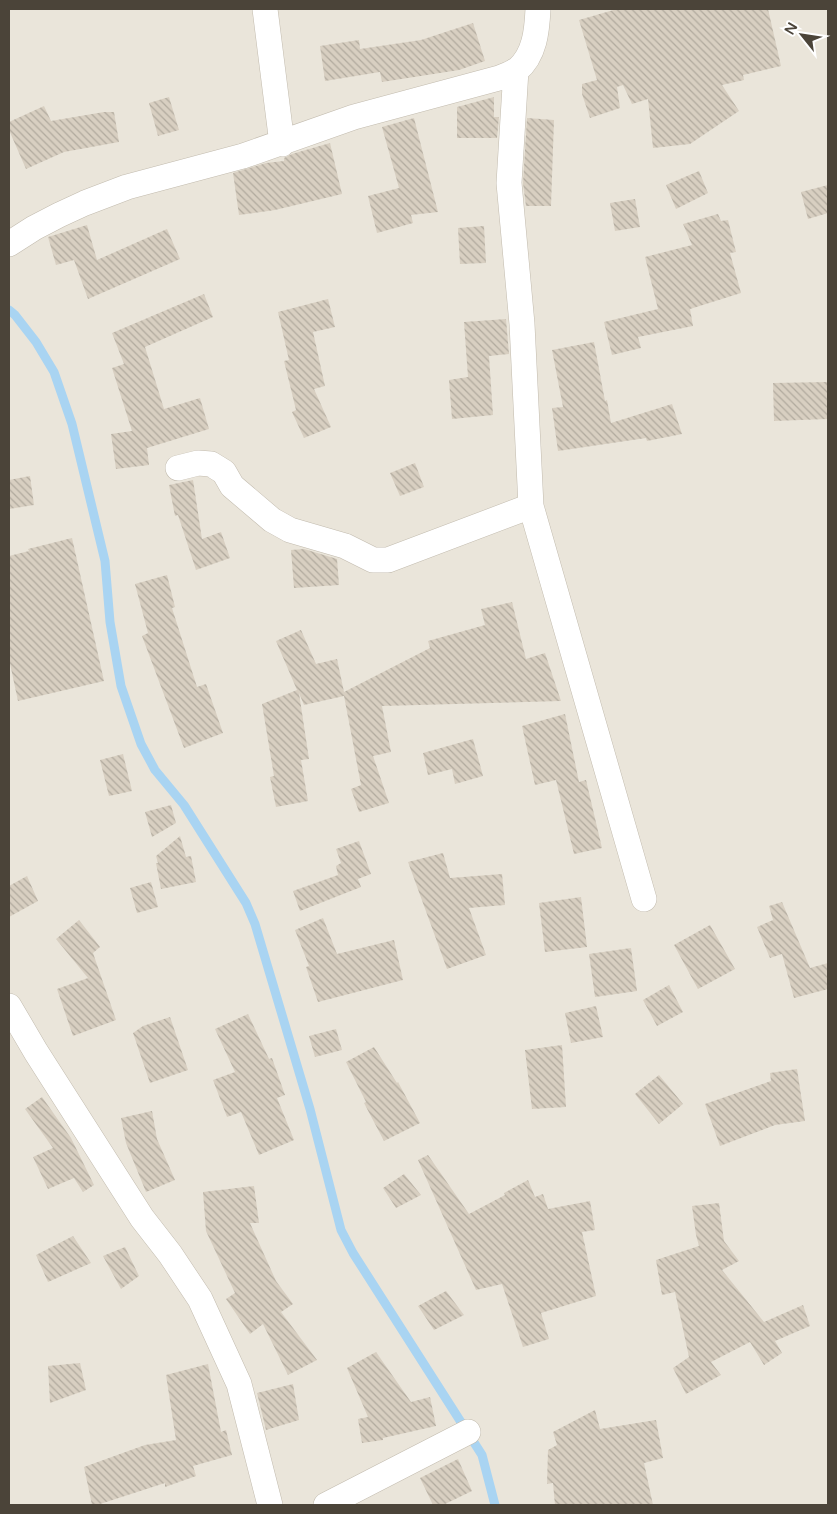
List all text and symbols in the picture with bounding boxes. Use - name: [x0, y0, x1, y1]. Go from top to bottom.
- north arrow: [777, 10, 827, 60]
- text: N: [781, 20, 801, 38]

